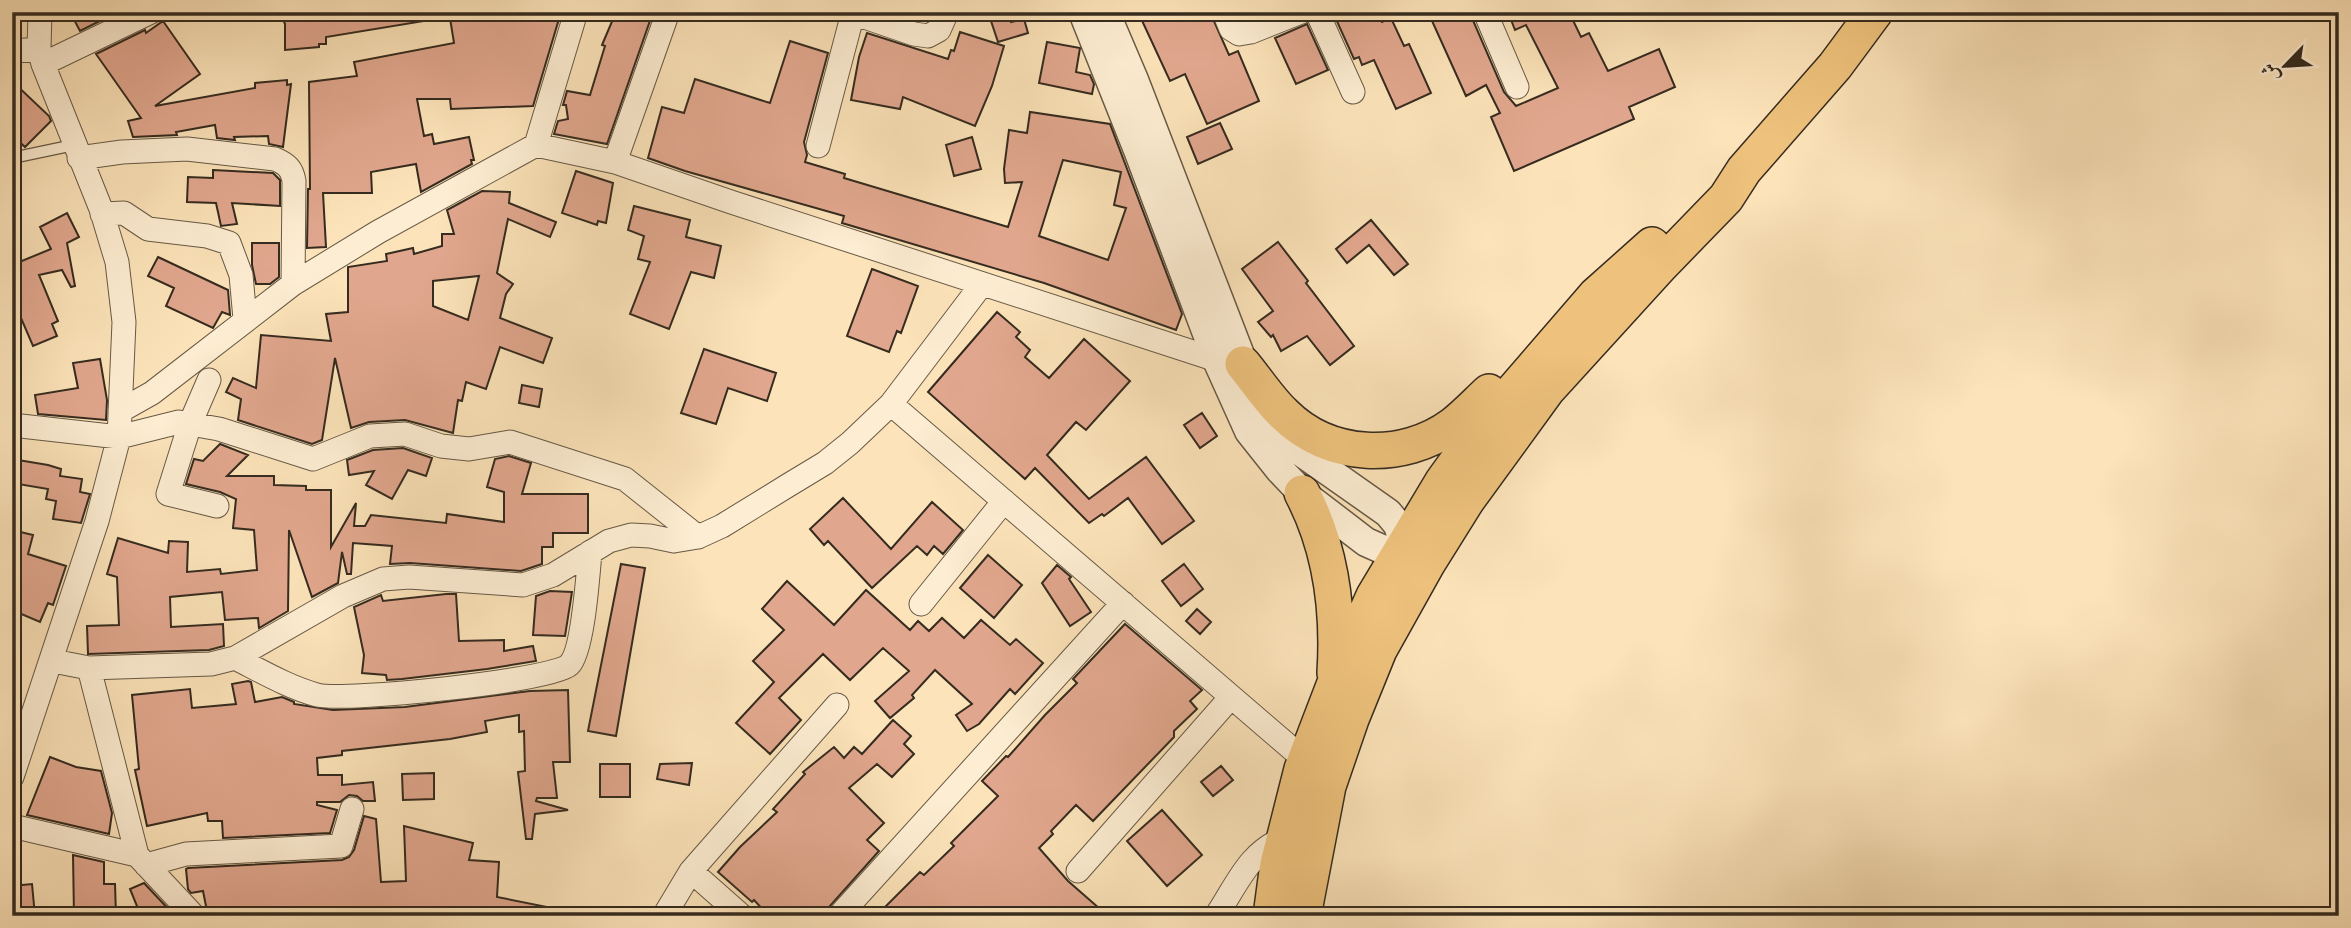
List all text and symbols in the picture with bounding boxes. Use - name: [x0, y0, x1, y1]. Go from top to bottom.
- north arrow: [2250, 32, 2320, 102]
- text: ش: [2256, 60, 2284, 86]

